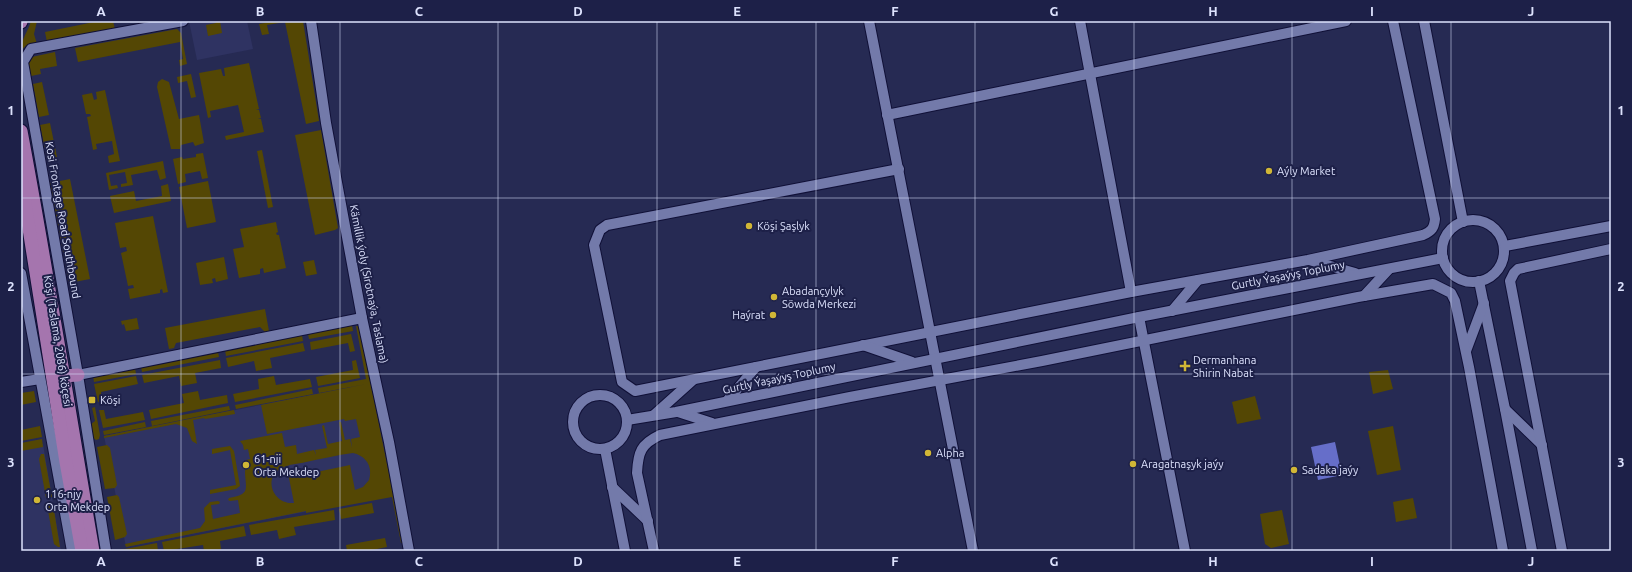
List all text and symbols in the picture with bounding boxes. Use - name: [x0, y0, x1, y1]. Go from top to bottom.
- text: A: [96, 4, 106, 18]
- text: B: [256, 4, 265, 18]
- text: C: [415, 4, 424, 18]
- text: D: [573, 4, 583, 18]
- text: E: [733, 4, 741, 18]
- text: F: [891, 4, 899, 18]
- text: G: [1050, 4, 1059, 18]
- text: H: [1208, 4, 1218, 18]
- text: I: [1370, 4, 1374, 18]
- text: J: [1528, 4, 1534, 18]
- text: 1: [7, 103, 15, 117]
- text: 1: [1617, 103, 1625, 117]
- street label: Kosi Frontage Road Southbound: [43, 141, 83, 299]
- place label: Aýly Market: [1277, 165, 1336, 177]
- marker: Aýly Market: [1264, 166, 1274, 176]
- street label: Kämillik ýoly (Sirotnaýa, Taslama): [347, 204, 390, 365]
- place label: Köşi Şaşlyk: [757, 220, 810, 232]
- marker: Köşi Şaşlyk: [744, 221, 754, 231]
- street label: Gurtly Ýaşaýyş Toplumy: [1230, 257, 1346, 292]
- street label: Köşi (Taslama, 2086) köçesi: [41, 274, 74, 408]
- text: 2: [7, 279, 15, 293]
- text: 2: [1617, 279, 1625, 293]
- place label: Abadançylyk Söwda Merkezi: [782, 285, 856, 310]
- marker: Abadançylyk Söwda Merkezi: [769, 292, 779, 302]
- place label: Haýrat: [732, 309, 766, 321]
- marker: Haýrat: [768, 310, 778, 320]
- place label: Dermanhana Shirin Nabat: [1193, 354, 1256, 379]
- street label: Gurtly Ýaşaýyş Toplumy: [721, 359, 837, 396]
- marker: Dermanhana Shirin Nabat: [1180, 361, 1190, 371]
- place label: Köşi: [100, 394, 120, 406]
- marker: Köşi: [87, 395, 97, 405]
- place label: Alpha: [936, 447, 964, 459]
- marker: Alpha: [923, 448, 933, 458]
- place label: 61-nji Orta Mekdep: [254, 453, 319, 478]
- text: 3: [7, 455, 15, 469]
- text: 3: [1617, 455, 1625, 469]
- place label: Aragatnaşyk jaýy: [1141, 458, 1224, 470]
- marker: Aragatnaşyk jaýy: [1128, 459, 1138, 469]
- marker: 61-nji Orta Mekdep: [241, 460, 251, 470]
- place label: Sadaka jaýy: [1302, 464, 1359, 476]
- marker: Sadaka jaýy: [1289, 465, 1299, 475]
- place label: 116-njy Orta Mekdep: [45, 488, 110, 513]
- marker: 116-njy Orta Mekdep: [32, 495, 42, 505]
- text: A: [96, 554, 106, 568]
- text: B: [256, 554, 265, 568]
- text: C: [415, 554, 424, 568]
- text: D: [573, 554, 583, 568]
- text: E: [733, 554, 741, 568]
- text: F: [891, 554, 899, 568]
- text: G: [1050, 554, 1059, 568]
- text: H: [1208, 554, 1218, 568]
- text: I: [1370, 554, 1374, 568]
- text: J: [1528, 554, 1534, 568]

